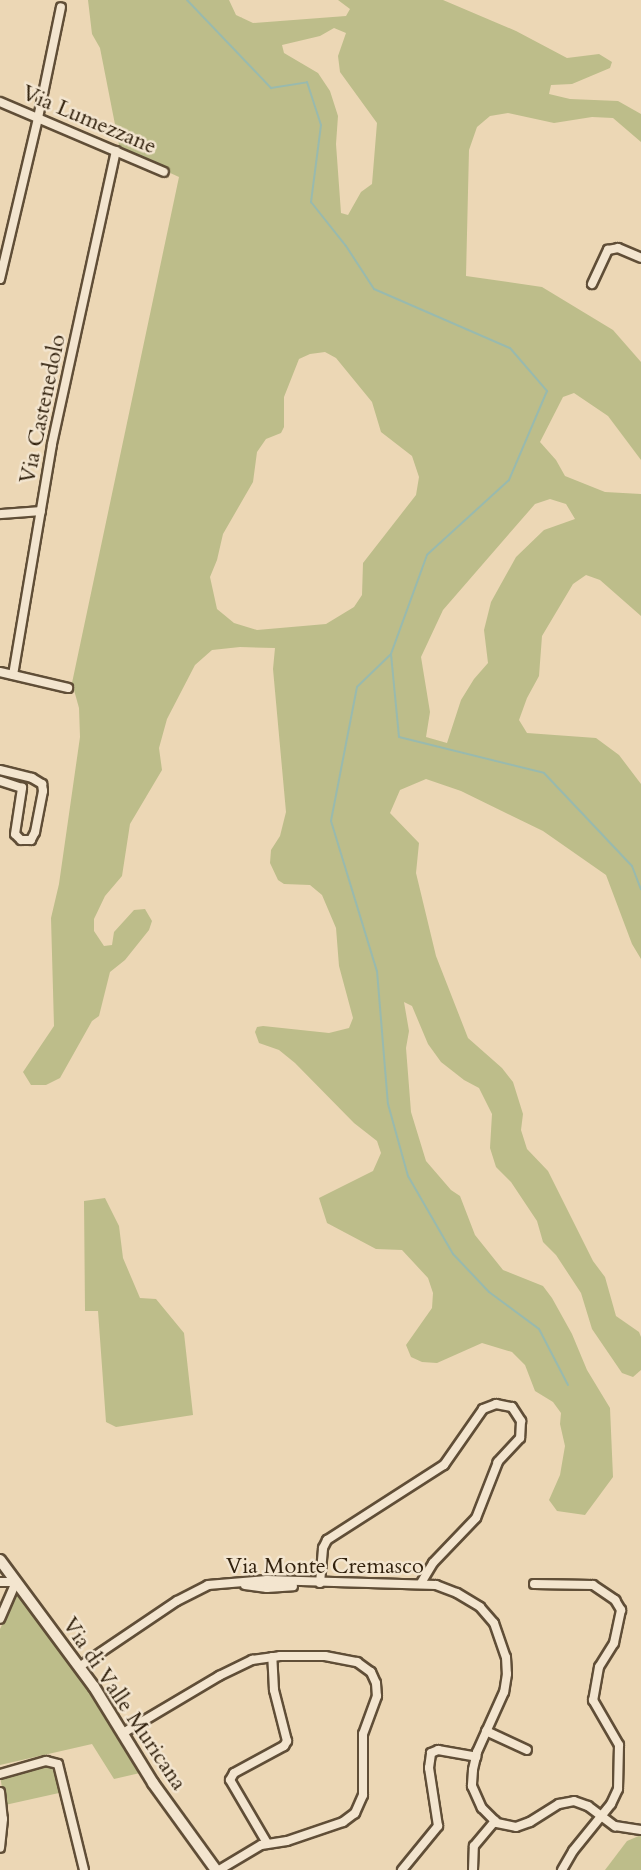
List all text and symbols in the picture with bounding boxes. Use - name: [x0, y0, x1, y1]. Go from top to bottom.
- street label: Via Lumezzane: [18, 80, 160, 160]
- street label: Via Castenedolo: [14, 332, 72, 486]
- street label: Via Monte Cremasco: [226, 1554, 424, 1580]
- street label: Via di Valle Muricana: [56, 1613, 192, 1795]

